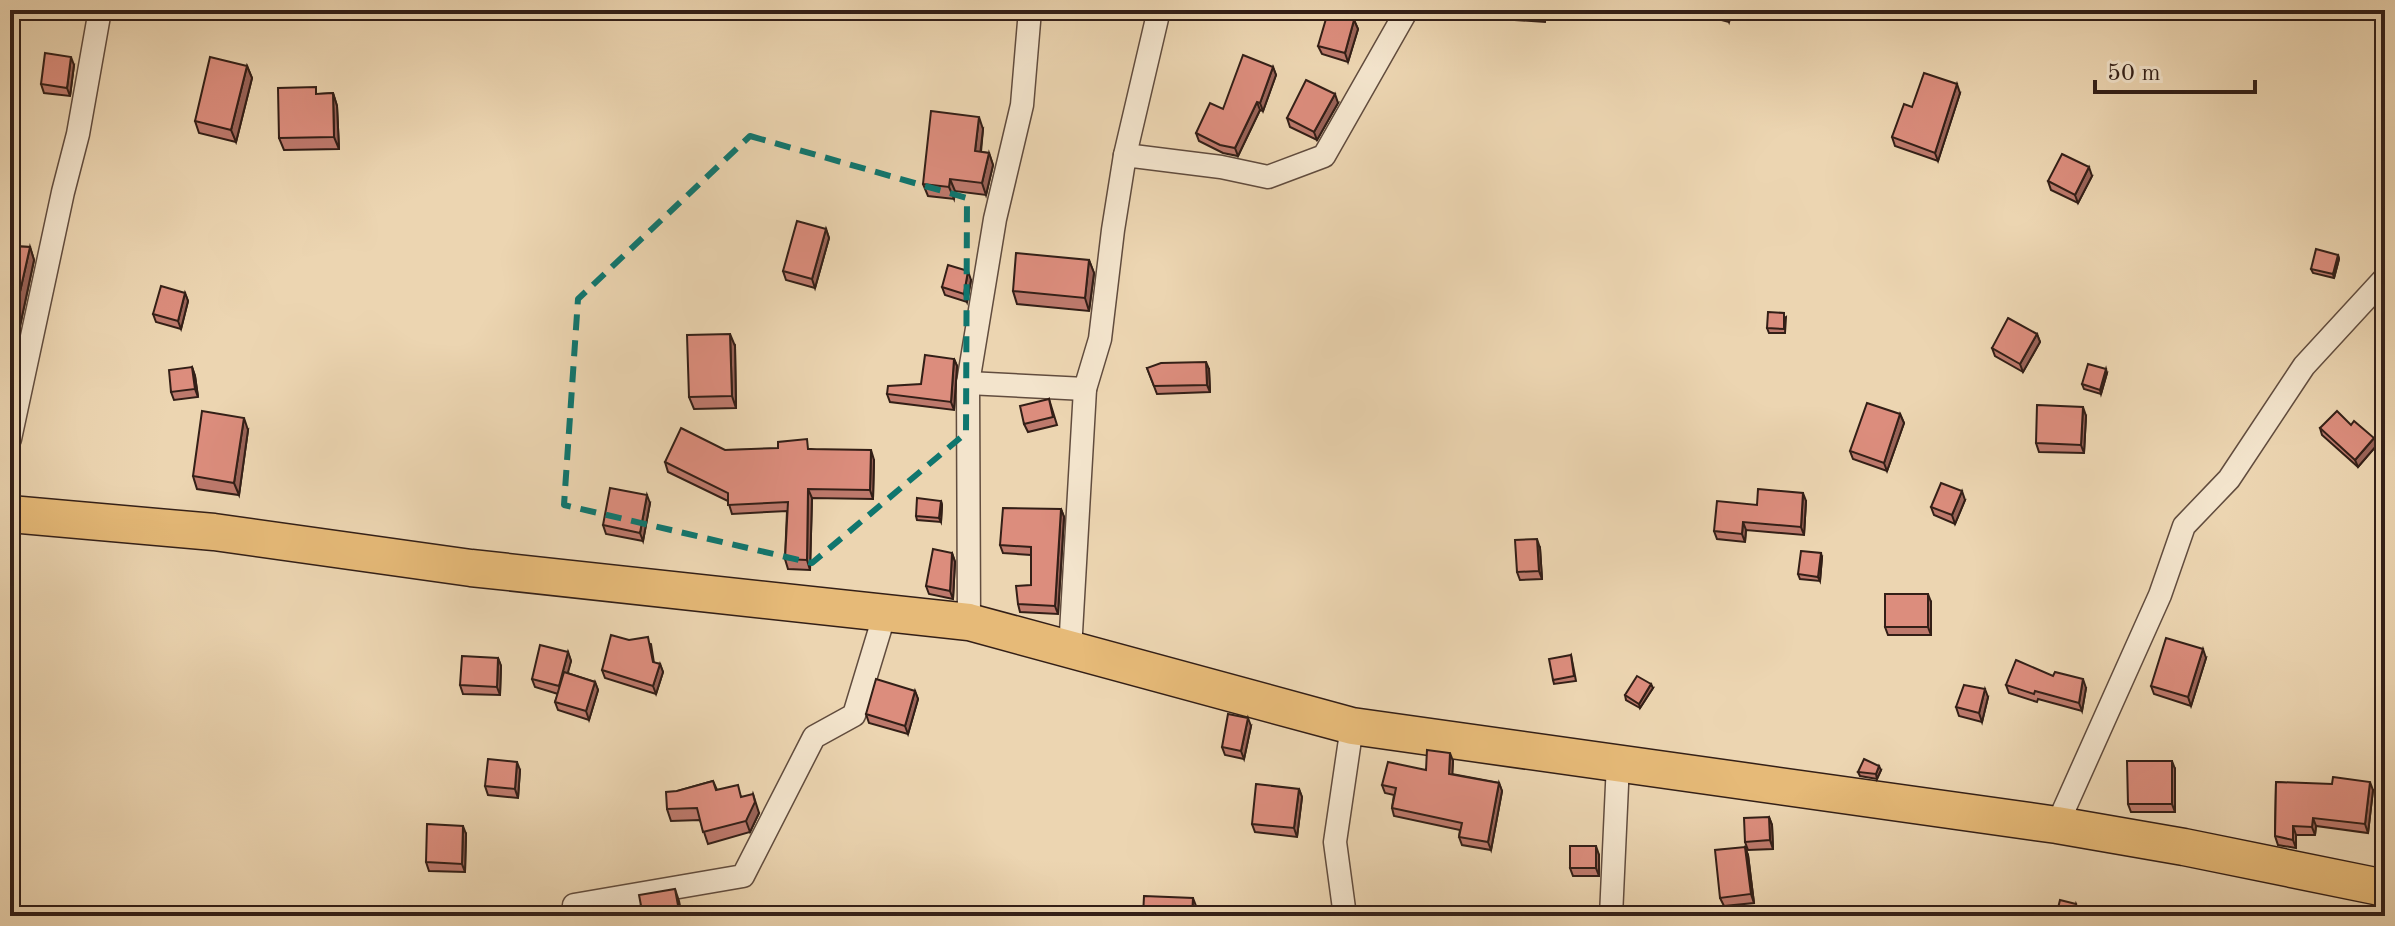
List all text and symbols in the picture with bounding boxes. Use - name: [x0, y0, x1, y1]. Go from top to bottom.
- scale bar: [2095, 44, 2255, 94]
- text: 50 m: [2107, 62, 2161, 86]

